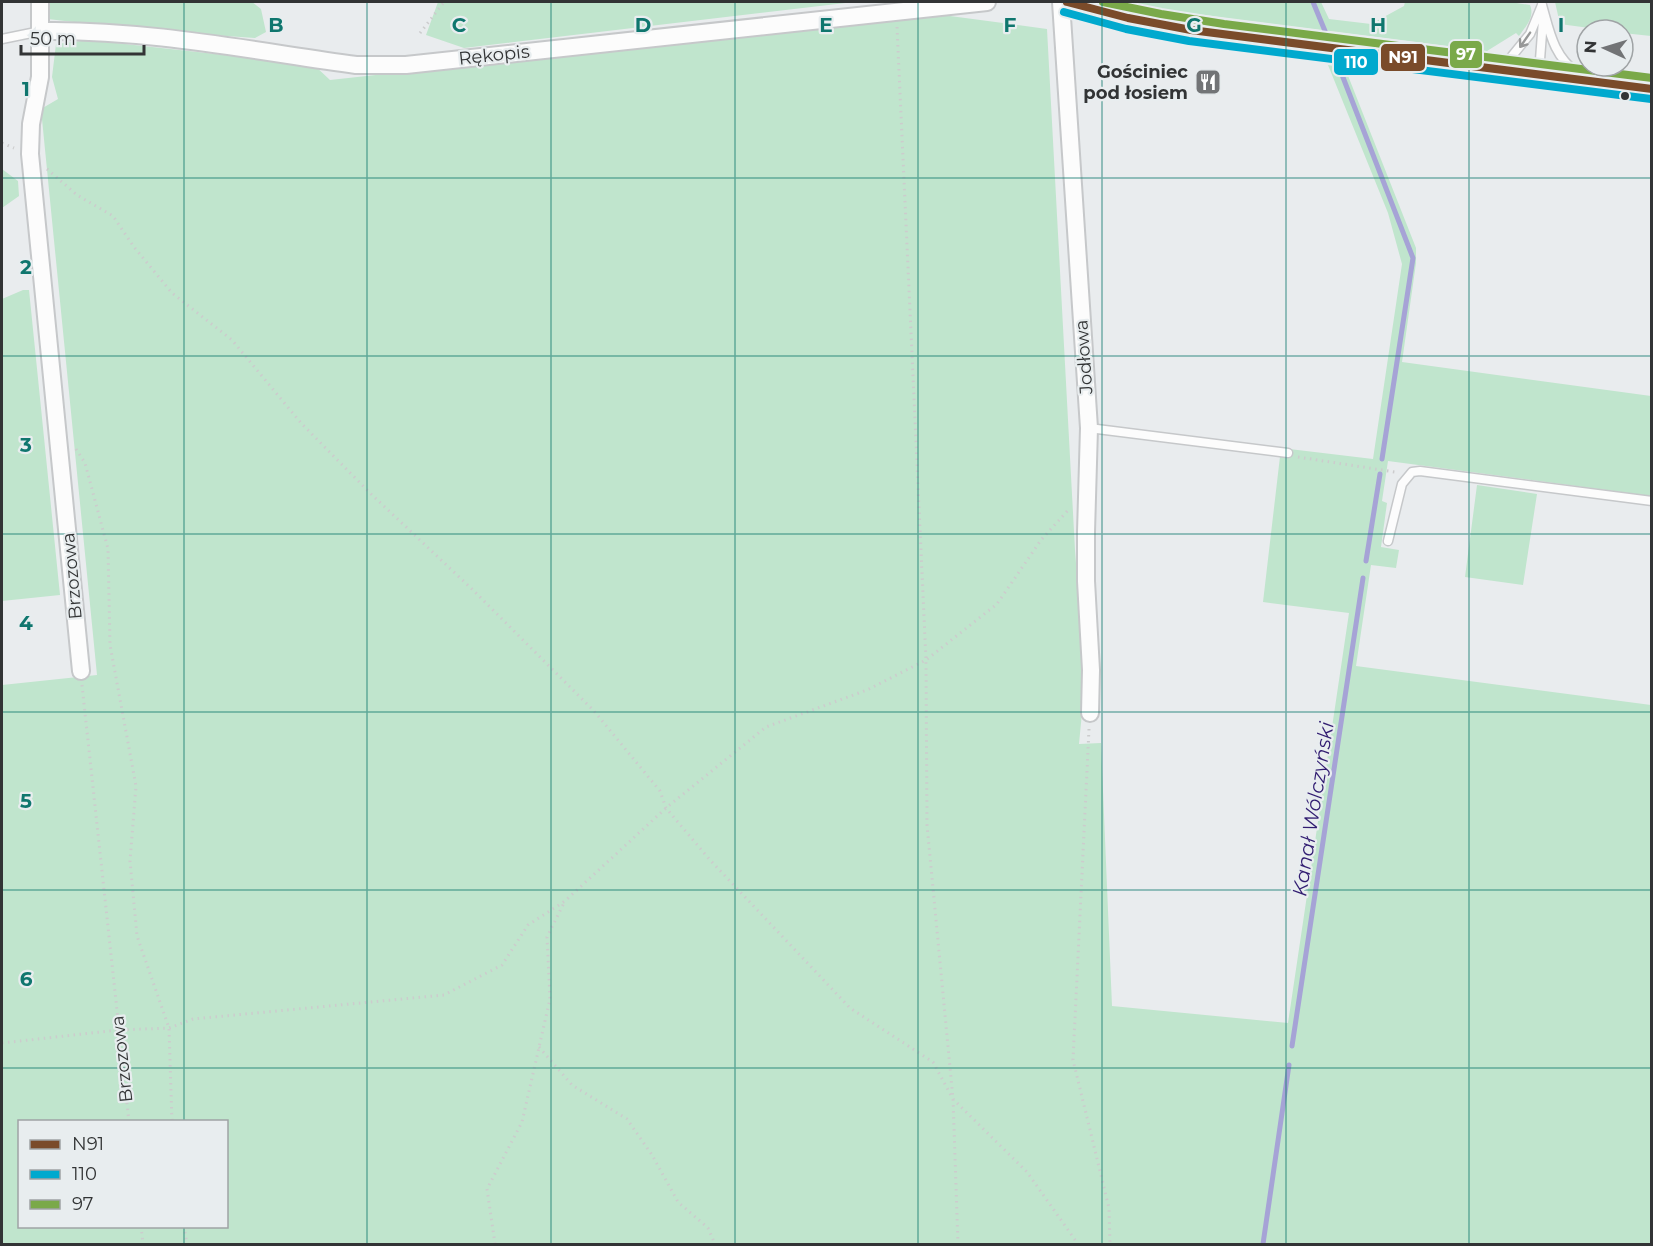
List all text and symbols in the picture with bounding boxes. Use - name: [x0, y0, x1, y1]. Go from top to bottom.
- text: B: [268, 13, 284, 37]
- text: C: [452, 13, 467, 37]
- text: D: [635, 13, 651, 37]
- text: E: [819, 13, 833, 37]
- text: F: [1004, 13, 1017, 37]
- text: G: [1186, 13, 1202, 37]
- text: H: [1370, 13, 1386, 37]
- text: I: [1558, 13, 1564, 37]
- scale bar: [21, 18, 144, 56]
- north arrow: [1575, 18, 1635, 78]
- text: 50 m: [30, 28, 76, 50]
- one-way arrow: [1519, 31, 1531, 47]
- street label: Rękopis: [457, 40, 531, 70]
- line badge: 97: [1449, 40, 1483, 69]
- text: N: [1581, 40, 1600, 54]
- line badge: N91: [1380, 43, 1426, 72]
- text: 97: [1456, 45, 1476, 64]
- line badge: 110: [1333, 48, 1379, 76]
- text: N91: [1388, 48, 1418, 67]
- text: 110: [1344, 53, 1368, 72]
- place label: Gościniec pod łosiem: [1083, 61, 1188, 104]
- restaurant icon: Gościniec pod łosiem: [1193, 67, 1223, 97]
- text: 1: [22, 77, 30, 101]
- unlabelled marker: [1619, 90, 1631, 102]
- text: 2: [20, 255, 32, 279]
- street label: Jodłowa: [1070, 319, 1098, 396]
- text: 3: [19, 433, 32, 457]
- street label: Brzozowa: [57, 532, 87, 620]
- text: 4: [19, 611, 33, 635]
- water label: Kanał Wólczyński: [1287, 719, 1339, 898]
- text: 5: [20, 789, 32, 813]
- text: 6: [20, 967, 33, 991]
- street label: Brzozowa: [107, 1015, 137, 1103]
- legend: [18, 1120, 228, 1228]
- text: N91: [72, 1133, 104, 1155]
- text: 110: [72, 1163, 97, 1185]
- text: 97: [72, 1193, 93, 1215]

